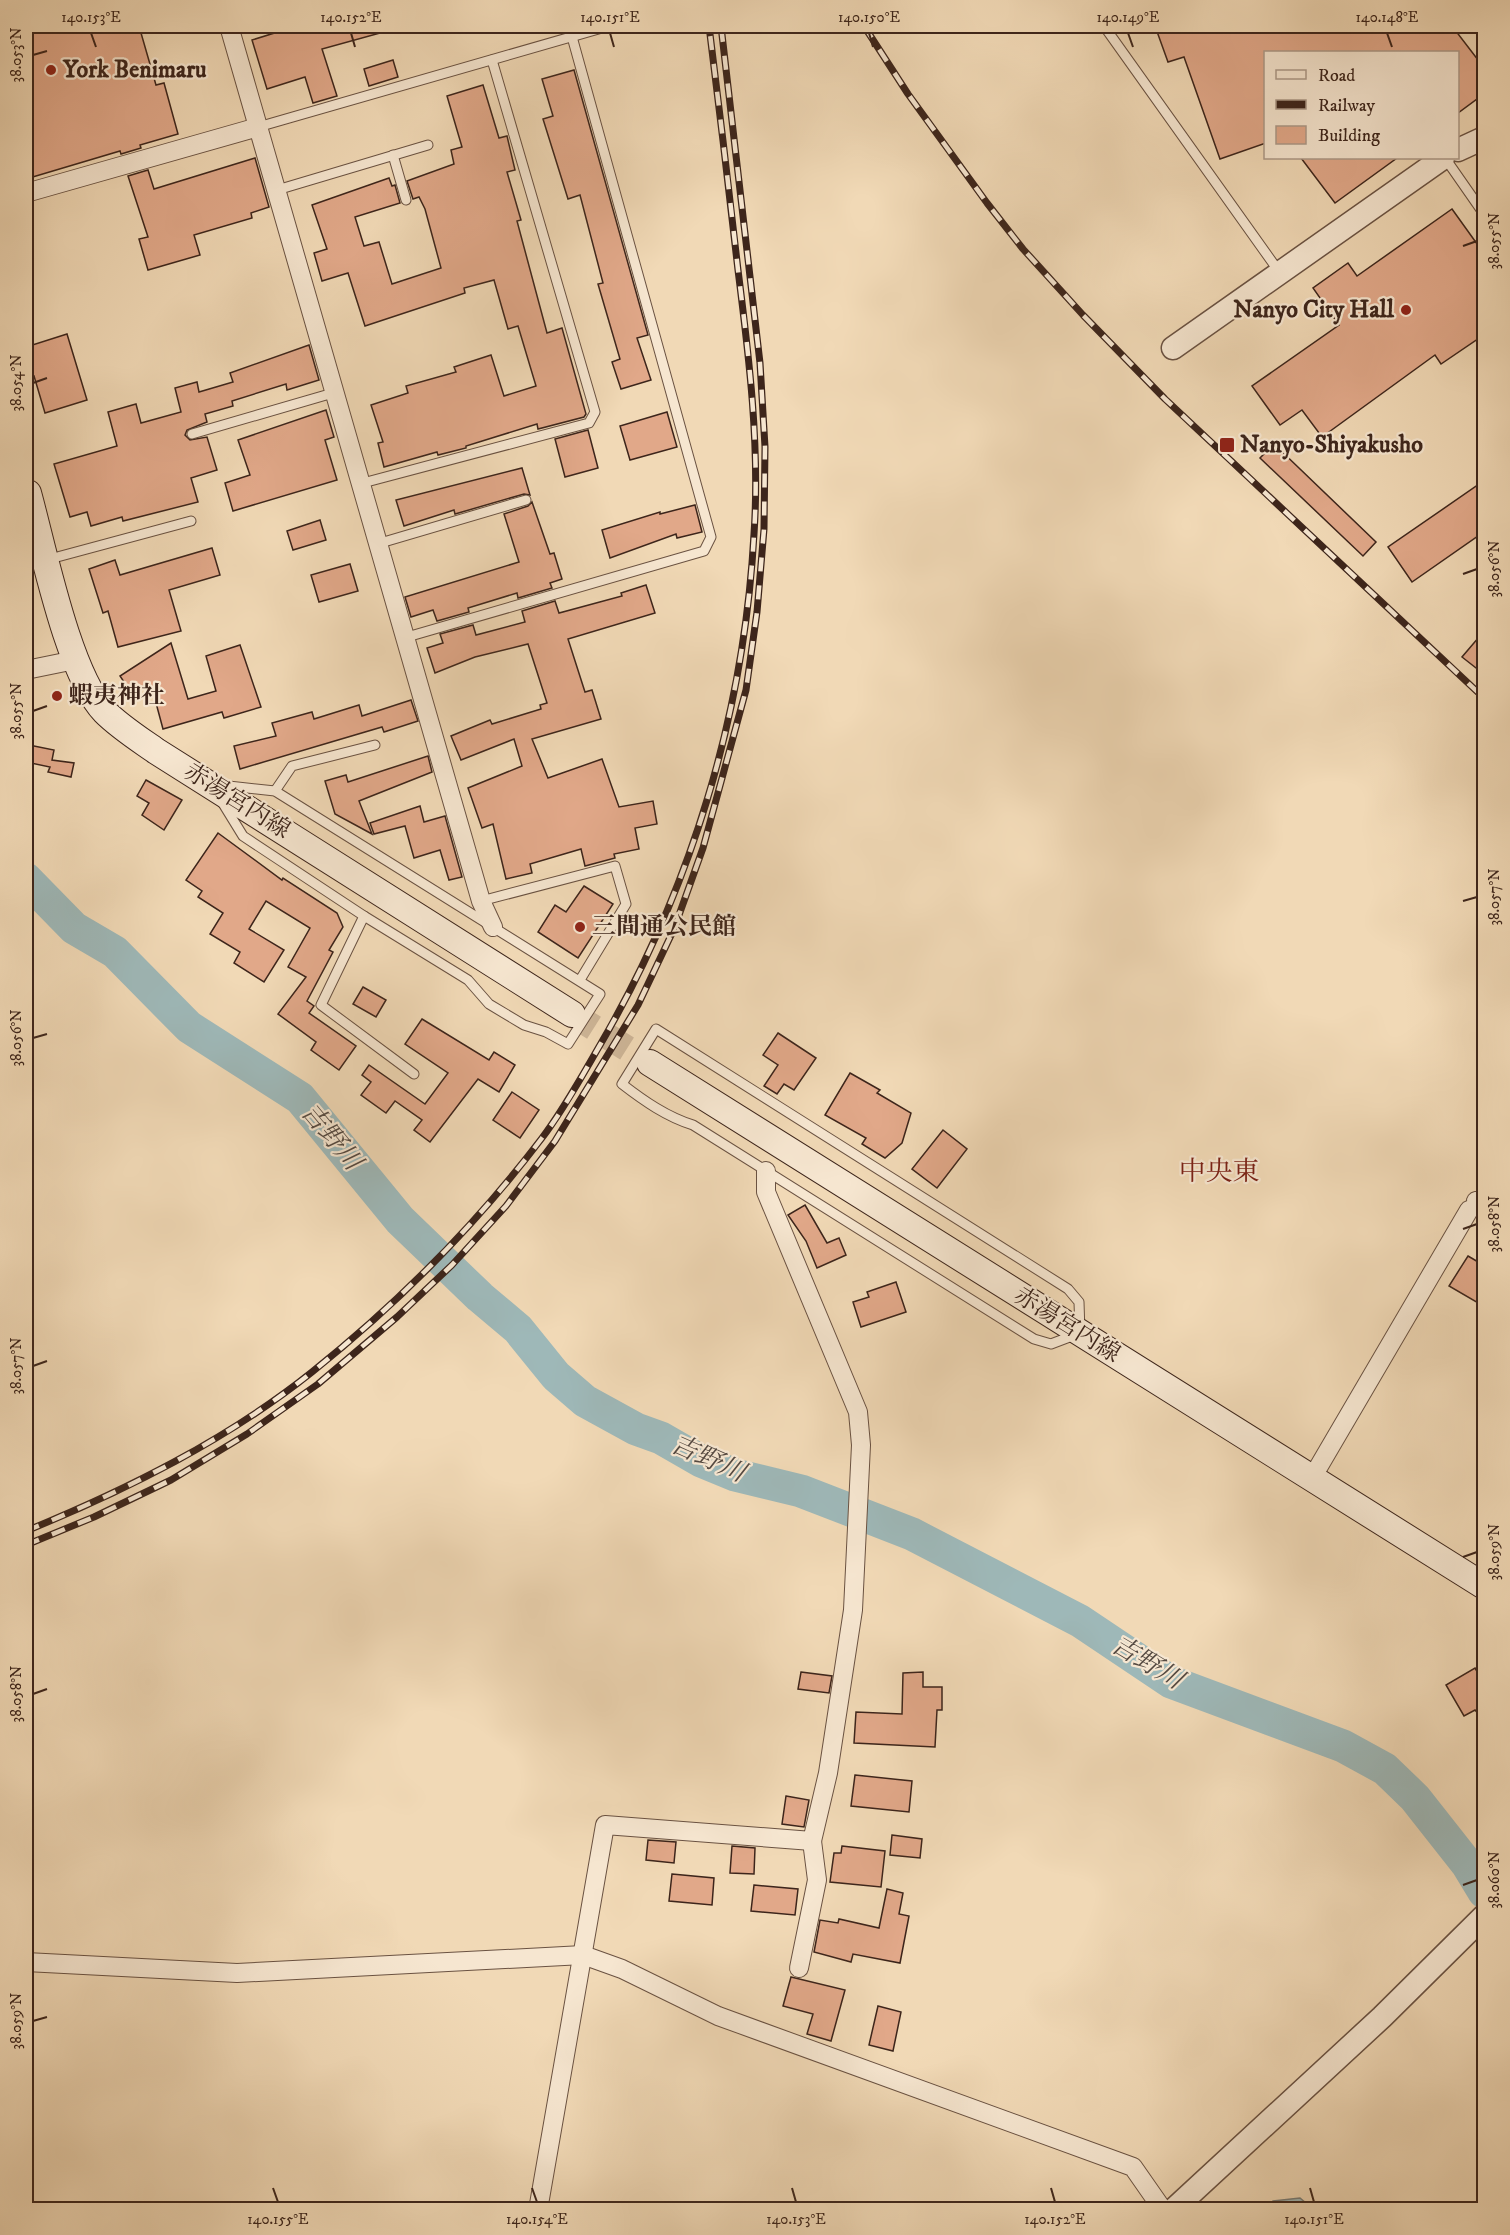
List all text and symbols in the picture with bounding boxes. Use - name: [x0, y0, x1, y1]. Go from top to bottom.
- text: 140.153°E: [61, 8, 121, 27]
- text: 140.152°E: [320, 8, 382, 27]
- text: 140.151°E: [580, 8, 640, 27]
- text: 140.150°E: [838, 8, 900, 27]
- text: 140.149°E: [1097, 8, 1160, 27]
- text: 140.148°E: [1356, 8, 1419, 27]
- text: 38.053°N: [7, 28, 26, 82]
- legend: [1264, 51, 1459, 159]
- place label: York Benimaru: [62, 55, 207, 85]
- marker: York Benimaru: [44, 63, 58, 77]
- text: Road: [1318, 65, 1355, 87]
- text: Railway: [1318, 95, 1376, 117]
- text: Building: [1318, 125, 1380, 147]
- text: 38.055°N: [1485, 213, 1504, 269]
- place label: Nanyo City Hall: [1233, 295, 1395, 325]
- marker: Nanyo City Hall: [1399, 303, 1413, 317]
- text: 38.054°N: [7, 354, 26, 412]
- place label: Nanyo-Shiyakusho: [1240, 430, 1423, 460]
- marker: Nanyo-Shiyakusho: [1218, 436, 1236, 454]
- text: 38.056°N: [1485, 540, 1504, 598]
- place label: 蝦夷神社: [69, 681, 165, 711]
- text: 38.055°N: [7, 683, 26, 739]
- marker: 蝦夷神社: [50, 689, 64, 703]
- street label: 赤湯宮内線: [178, 756, 296, 846]
- text: 38.057°N: [1485, 868, 1504, 926]
- place label: 三間通公民館: [592, 912, 736, 942]
- marker: 三間通公民館: [573, 920, 587, 934]
- text: 38.056°N: [7, 1009, 26, 1067]
- water label: 吉野川: [293, 1097, 371, 1180]
- district label: 中央東: [1179, 1155, 1260, 1189]
- text: 38.058°N: [1485, 1196, 1504, 1252]
- street label: 赤湯宮内線: [1008, 1280, 1126, 1370]
- text: 38.057°N: [7, 1337, 26, 1395]
- water label: 吉野川: [666, 1428, 753, 1491]
- text: 38.059°N: [1485, 1524, 1504, 1580]
- water label: 吉野川: [1105, 1629, 1191, 1699]
- text: 38.058°N: [7, 1666, 26, 1722]
- text: 38.060°N: [1485, 1851, 1504, 1909]
- text: 38.059°N: [7, 1993, 26, 2049]
- text: 140.155°E: [247, 2210, 309, 2229]
- text: 140.154°E: [506, 2210, 568, 2229]
- text: 140.153°E: [766, 2210, 826, 2229]
- text: 140.152°E: [1024, 2210, 1086, 2229]
- text: 140.151°E: [1284, 2210, 1344, 2229]

